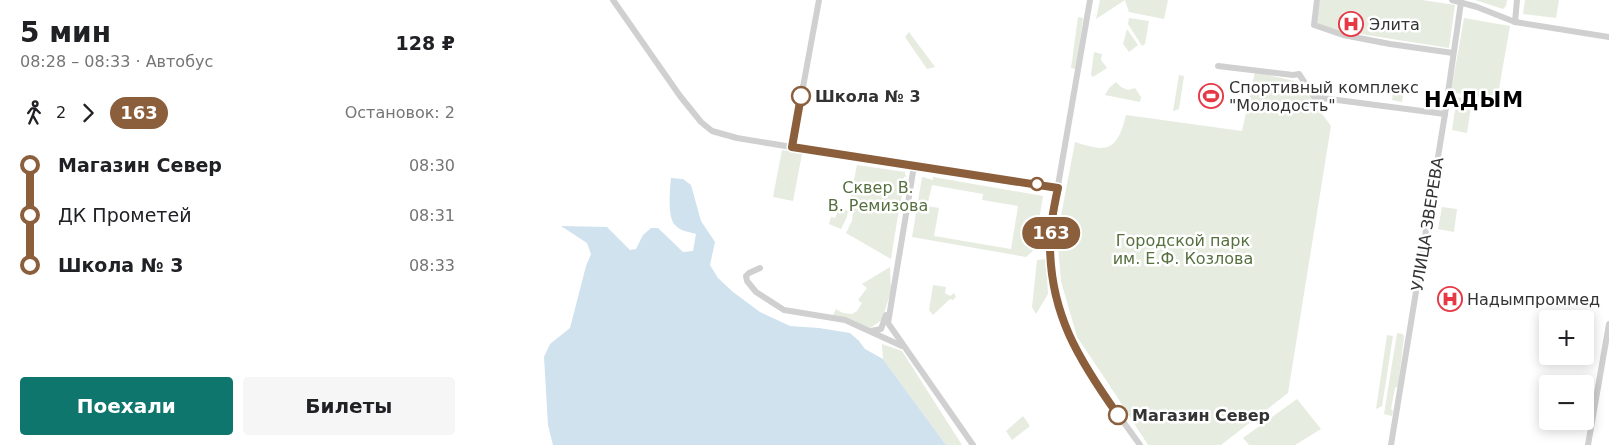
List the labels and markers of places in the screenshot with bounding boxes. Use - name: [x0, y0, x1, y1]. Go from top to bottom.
- hospital icon: Элита: [1338, 11, 1364, 37]
- place label: Элита: [1369, 15, 1420, 34]
- place label: Спортивный комплекс "Молодость": [1229, 78, 1419, 115]
- sports icon: Спортивный комплекс "Молодость": [1198, 83, 1224, 109]
- marker: Школа № 3: [791, 86, 811, 106]
- place label: Школа № 3: [815, 87, 921, 106]
- unlabelled marker: [1030, 177, 1044, 191]
- hospital icon: Надымпроммед: [1437, 286, 1463, 312]
- place label: Надымпроммед: [1467, 290, 1600, 309]
- marker: Магазин Север: [1108, 405, 1128, 425]
- place label: Магазин Север: [1132, 406, 1270, 425]

